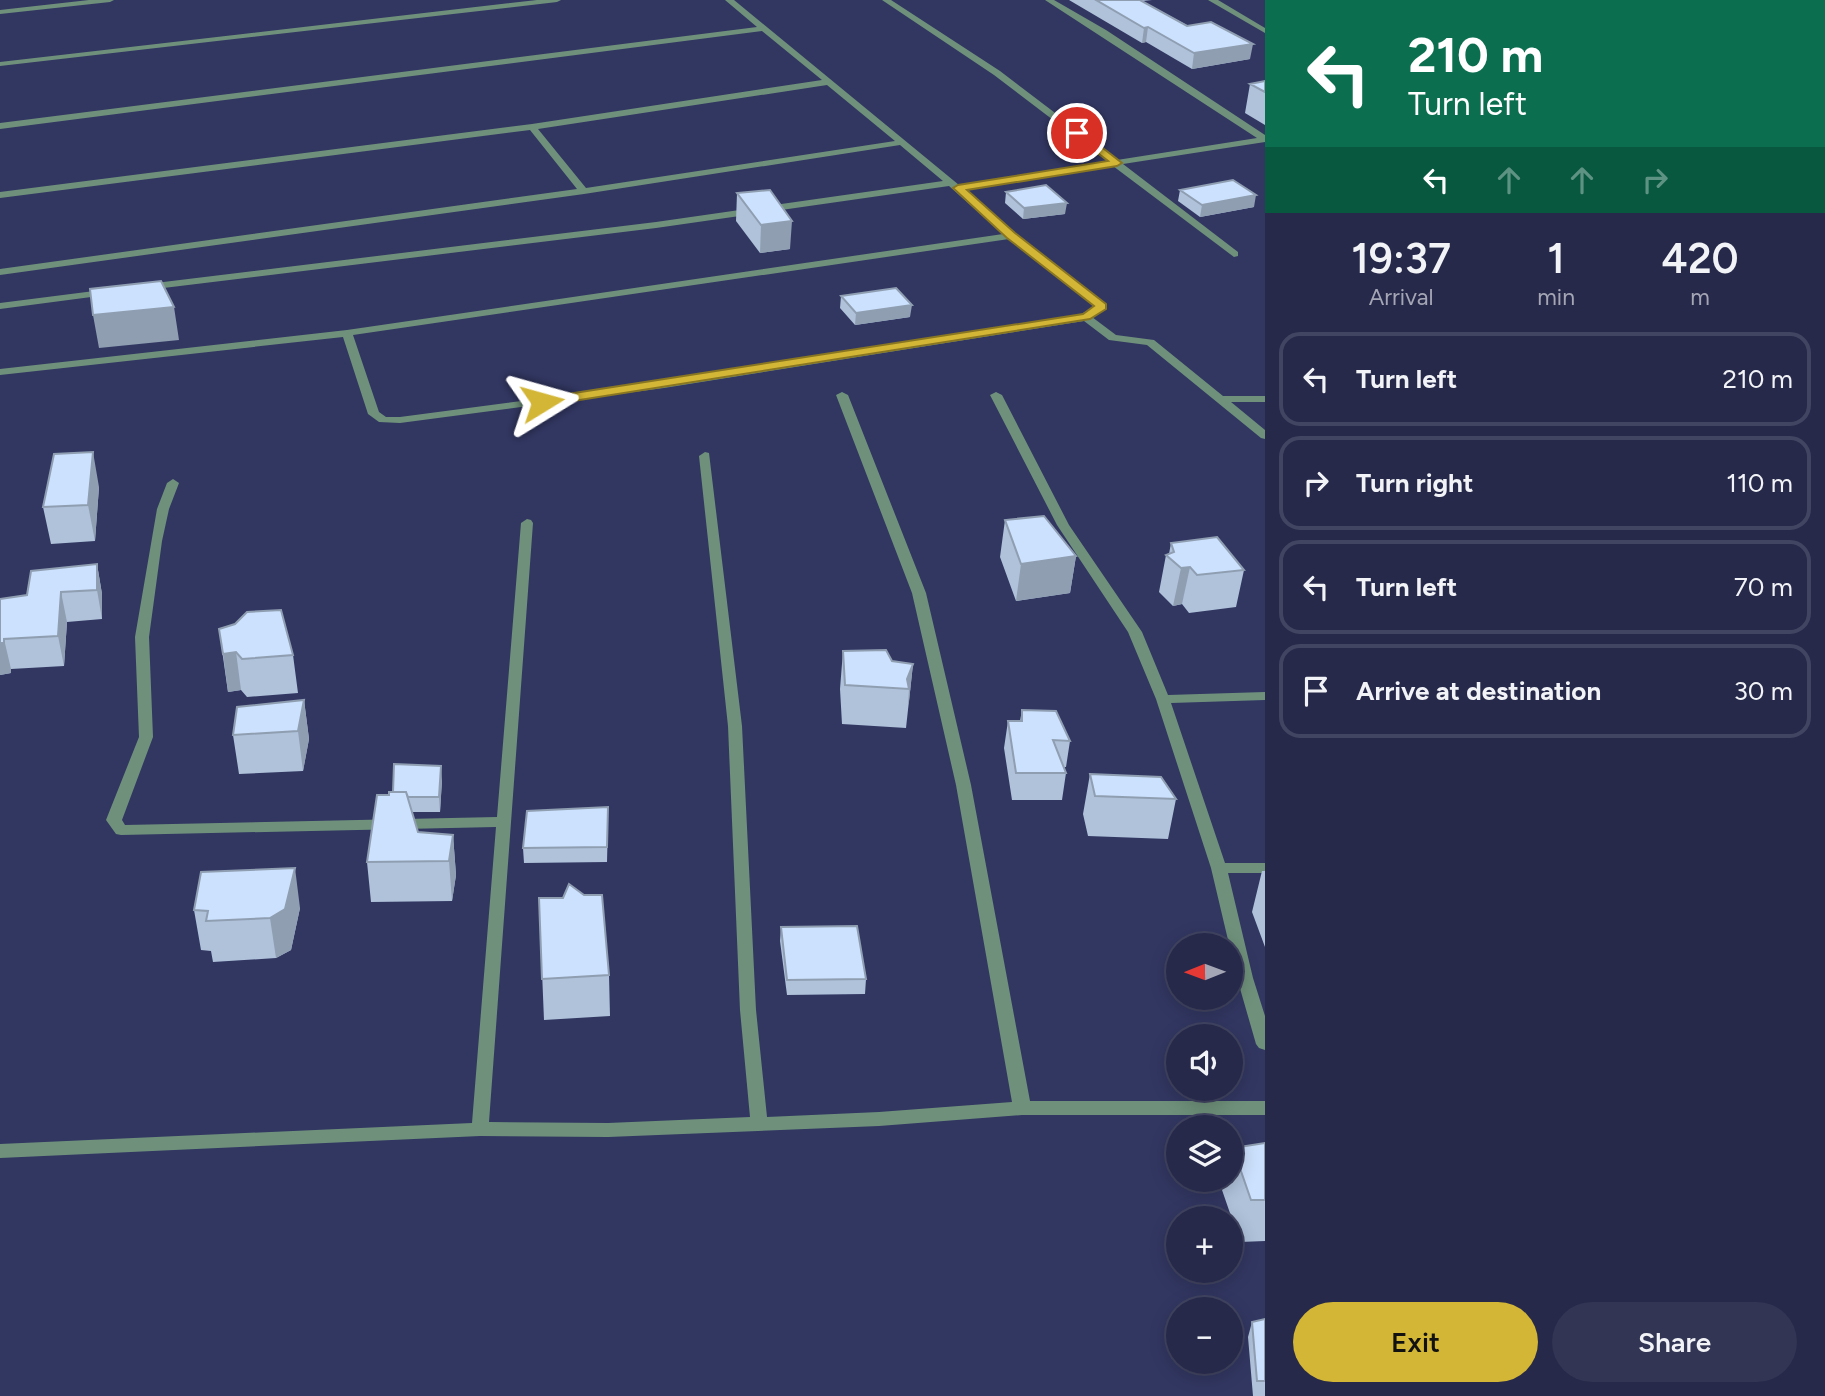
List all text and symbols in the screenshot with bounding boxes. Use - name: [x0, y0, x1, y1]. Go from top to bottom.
- text: 210 m: [1408, 25, 1543, 84]
- icon: left: [1293, 28, 1384, 119]
- text: Turn left: [1408, 85, 1527, 123]
- pin: [1047, 103, 1107, 163]
- icon: arrive: [1058, 114, 1096, 152]
- icon: left: [1417, 161, 1455, 199]
- icon: ahead: [1490, 161, 1528, 199]
- icon: ahead: [1563, 161, 1601, 199]
- icon: right: [1636, 161, 1674, 199]
- text: 19:37: [1351, 233, 1451, 284]
- text: 1: [1547, 233, 1565, 284]
- text: 420: [1661, 233, 1739, 284]
- text: Arrival: [1369, 283, 1434, 311]
- text: min: [1537, 283, 1575, 311]
- text: m: [1690, 283, 1710, 311]
- icon: left: [1297, 360, 1335, 398]
- text: Turn left: [1356, 363, 1457, 395]
- text: 210 m: [1723, 363, 1793, 395]
- position arrow: [505, 365, 579, 439]
- icon: right: [1297, 464, 1335, 502]
- text: Turn right: [1356, 467, 1473, 499]
- text: 110 m: [1726, 467, 1793, 499]
- icon: left: [1297, 568, 1335, 606]
- text: Turn left: [1356, 571, 1457, 603]
- text: 70 m: [1734, 571, 1793, 603]
- icon: arrive: [1297, 672, 1335, 710]
- text: Arrive at destination: [1356, 675, 1601, 707]
- text: 30 m: [1734, 675, 1793, 707]
- north arrow: [1166, 933, 1242, 1010]
- map controls: [1166, 933, 1243, 1374]
- button: sound: [1166, 1024, 1243, 1101]
- button: layers: [1166, 1115, 1243, 1192]
- button: +: [1166, 1206, 1243, 1283]
- button: −: [1166, 1297, 1243, 1374]
- button: Exit: [1293, 1302, 1538, 1382]
- button: Share: [1552, 1302, 1797, 1382]

